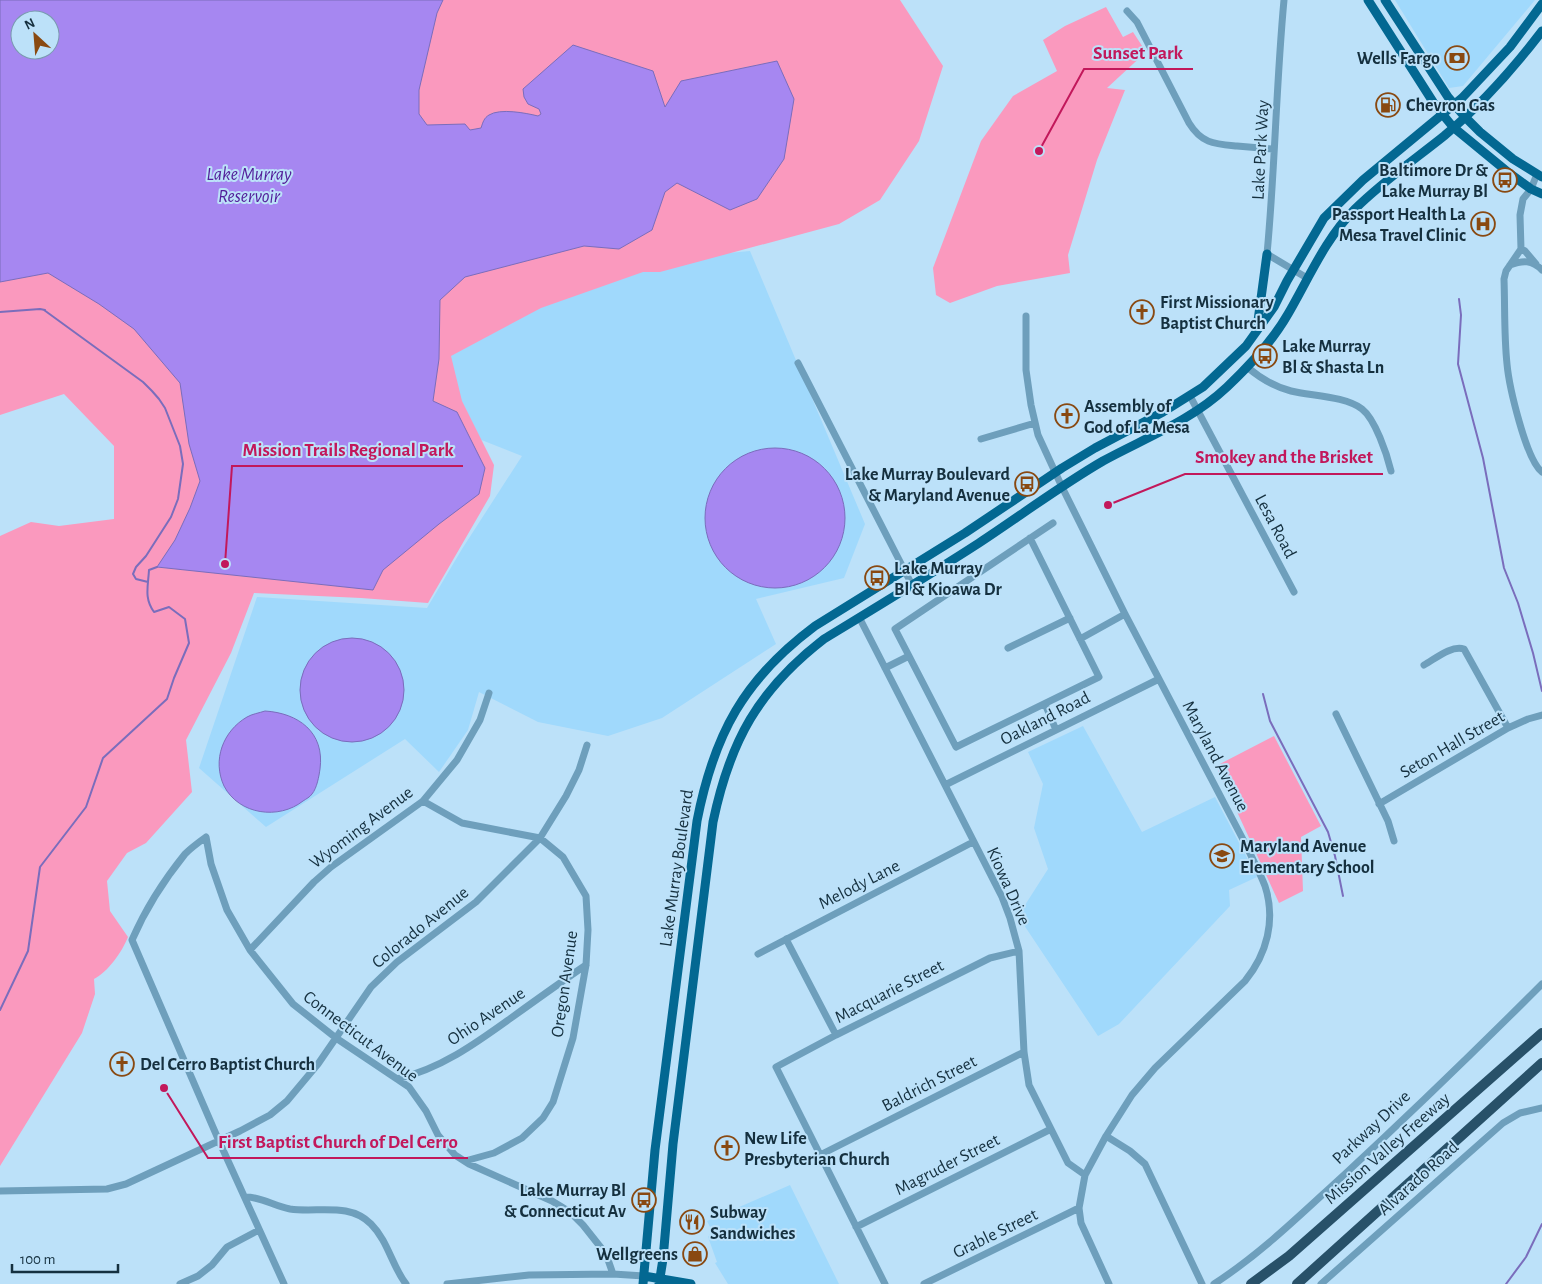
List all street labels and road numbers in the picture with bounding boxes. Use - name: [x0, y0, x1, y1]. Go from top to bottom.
- street label: Lake Park Way: [1249, 99, 1273, 200]
- street label: Lesa Road: [1251, 492, 1299, 561]
- street label: Oakland Road: [998, 689, 1093, 749]
- street label: Maryland Avenue: [1178, 698, 1252, 815]
- street label: Seton Hall Street: [1397, 708, 1508, 782]
- street label: Wyoming Avenue: [307, 783, 417, 872]
- street label: Lake Murray Boulevard: [657, 788, 697, 948]
- street label: Kiowa Drive: [983, 845, 1033, 928]
- street label: Melody Lane: [816, 857, 903, 913]
- street label: Colorado Avenue: [369, 884, 472, 972]
- street label: Oregon Avenue: [549, 930, 581, 1039]
- street label: Macquarie Street: [832, 957, 947, 1027]
- street label: Ohio Avenue: [444, 984, 529, 1049]
- street label: Connecticut Avenue: [300, 988, 421, 1086]
- street label: Baldrich Street: [879, 1052, 980, 1115]
- street label: Parkway Drive: [1329, 1087, 1414, 1168]
- street label: Mission Valley Freeway: [1322, 1089, 1454, 1208]
- street label: Magruder Street: [892, 1131, 1003, 1199]
- street label: Alvarado Road: [1375, 1138, 1462, 1219]
- street label: Grable Street: [950, 1206, 1041, 1262]

